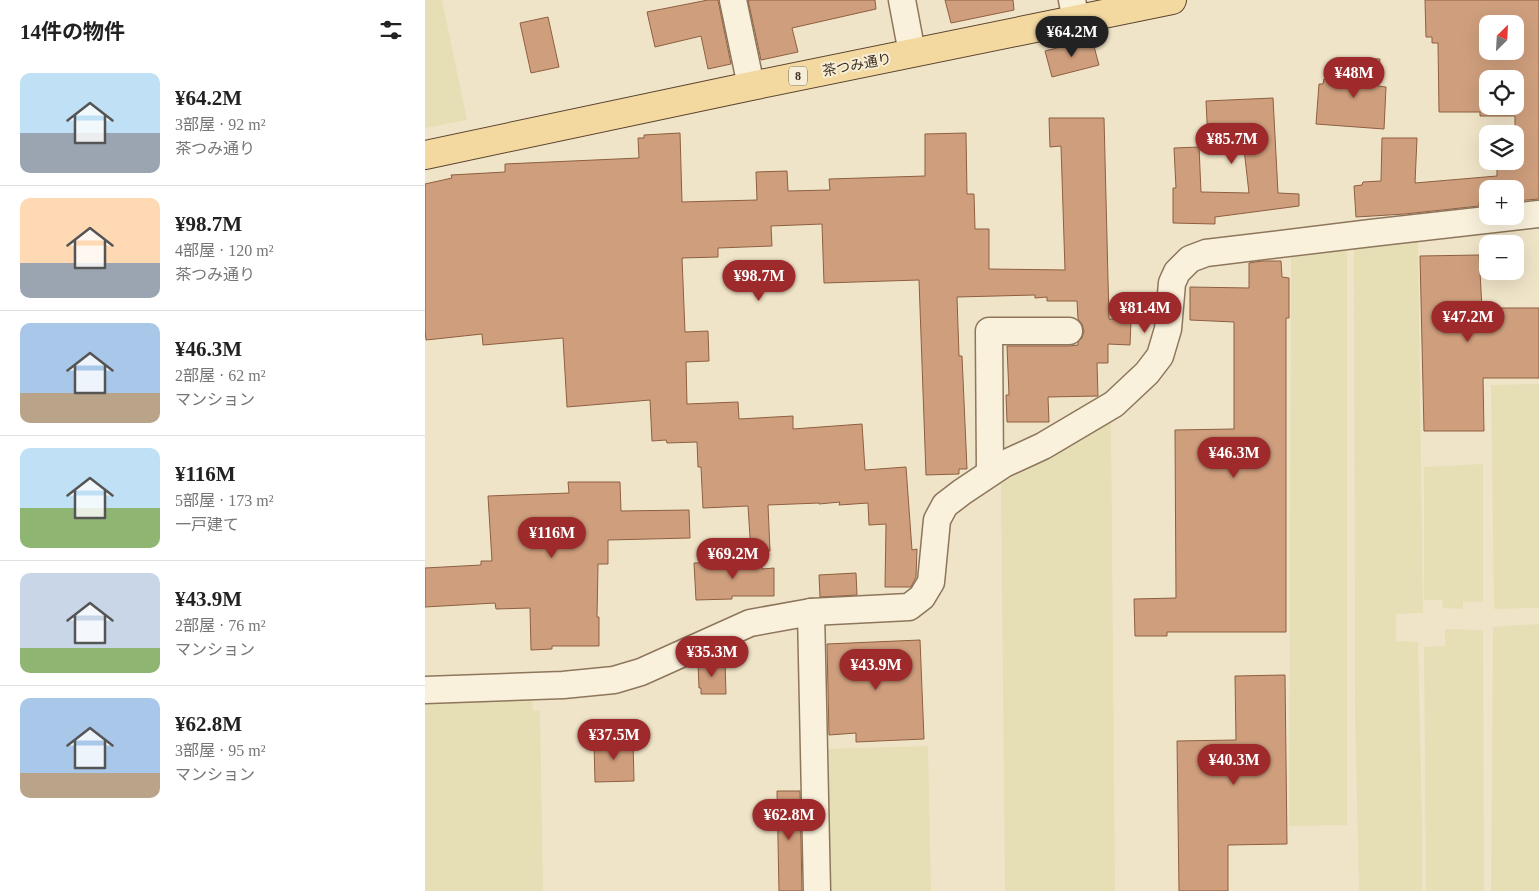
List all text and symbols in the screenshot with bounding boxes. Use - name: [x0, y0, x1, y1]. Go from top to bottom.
- pin: ¥64.2M: [1031, 15, 1113, 58]
- north arrow: [1479, 15, 1524, 60]
- map controls: [1479, 15, 1524, 280]
- icon: filters: [377, 16, 405, 44]
- text: 14件の物件: [20, 20, 125, 44]
- text: ¥64.2M: [1046, 23, 1098, 40]
- street label: 茶つみ通り: [821, 51, 893, 79]
- pin: ¥48M: [1324, 56, 1384, 99]
- text: ¥48M: [1334, 64, 1374, 81]
- road number: 8: [789, 66, 807, 85]
- button: locate: [1479, 70, 1524, 115]
- text: ¥64.2M: [175, 86, 242, 110]
- icon: home: [60, 93, 120, 153]
- text: 3部屋 · 92 m²: [175, 116, 266, 133]
- pin: ¥85.7M: [1191, 122, 1273, 165]
- button: layers: [1479, 125, 1524, 170]
- text: ¥85.7M: [1206, 130, 1258, 147]
- text: 茶つみ通り: [175, 140, 255, 157]
- button: +: [1479, 180, 1524, 225]
- text: ¥98.7M: [175, 212, 242, 236]
- icon: home: [60, 218, 120, 278]
- button: −: [1479, 235, 1524, 280]
- text: 4部屋 · 120 m²: [175, 242, 274, 259]
- pin: ¥98.7M: [718, 260, 800, 302]
- text: 茶つみ通り: [175, 266, 255, 283]
- text: ¥98.7M: [733, 267, 785, 284]
- pin: ¥81.4M: [1104, 292, 1186, 334]
- text: ¥81.4M: [1119, 299, 1171, 316]
- pin: ¥47.2M: [1427, 300, 1509, 343]
- text: ¥47.2M: [1442, 308, 1494, 325]
- text: ¥46.3M: [175, 337, 242, 361]
- icon: home: [60, 343, 120, 403]
- text: 2部屋 · 62 m²: [175, 367, 266, 384]
- text: マンション: [175, 391, 255, 408]
- pin: ¥46.3M: [1193, 436, 1275, 479]
- text: ¥46.3M: [1208, 444, 1260, 461]
- text: ¥116M: [175, 462, 236, 486]
- icon: home: [60, 468, 120, 528]
- text: 5部屋 · 173 m²: [175, 492, 274, 509]
- text: 一戸建て: [175, 516, 239, 533]
- pin: ¥116M: [517, 516, 587, 559]
- text: ¥116M: [529, 524, 575, 541]
- pin: ¥69.2M: [692, 538, 774, 580]
- text: ¥69.2M: [707, 545, 759, 562]
- text: ¥43.9M: [175, 587, 242, 611]
- icon: home: [60, 593, 120, 653]
- text: 2部屋 · 76 m²: [175, 617, 266, 634]
- pin: ¥35.3M: [671, 636, 753, 678]
- text: マンション: [175, 641, 255, 658]
- text: ¥35.3M: [686, 643, 738, 660]
- pin: ¥43.9M: [835, 648, 917, 691]
- text: ¥43.9M: [850, 656, 902, 673]
- text: ¥62.8M: [175, 712, 242, 736]
- icon: home: [60, 718, 120, 778]
- pin: ¥37.5M: [573, 718, 655, 761]
- text: ¥37.5M: [588, 726, 640, 743]
- text: 3部屋 · 95 m²: [175, 742, 266, 759]
- pin: ¥40.3M: [1193, 744, 1275, 786]
- text: ¥40.3M: [1208, 751, 1260, 768]
- text: マンション: [175, 766, 255, 783]
- pin: ¥62.8M: [748, 798, 830, 841]
- text: ¥62.8M: [763, 806, 815, 823]

